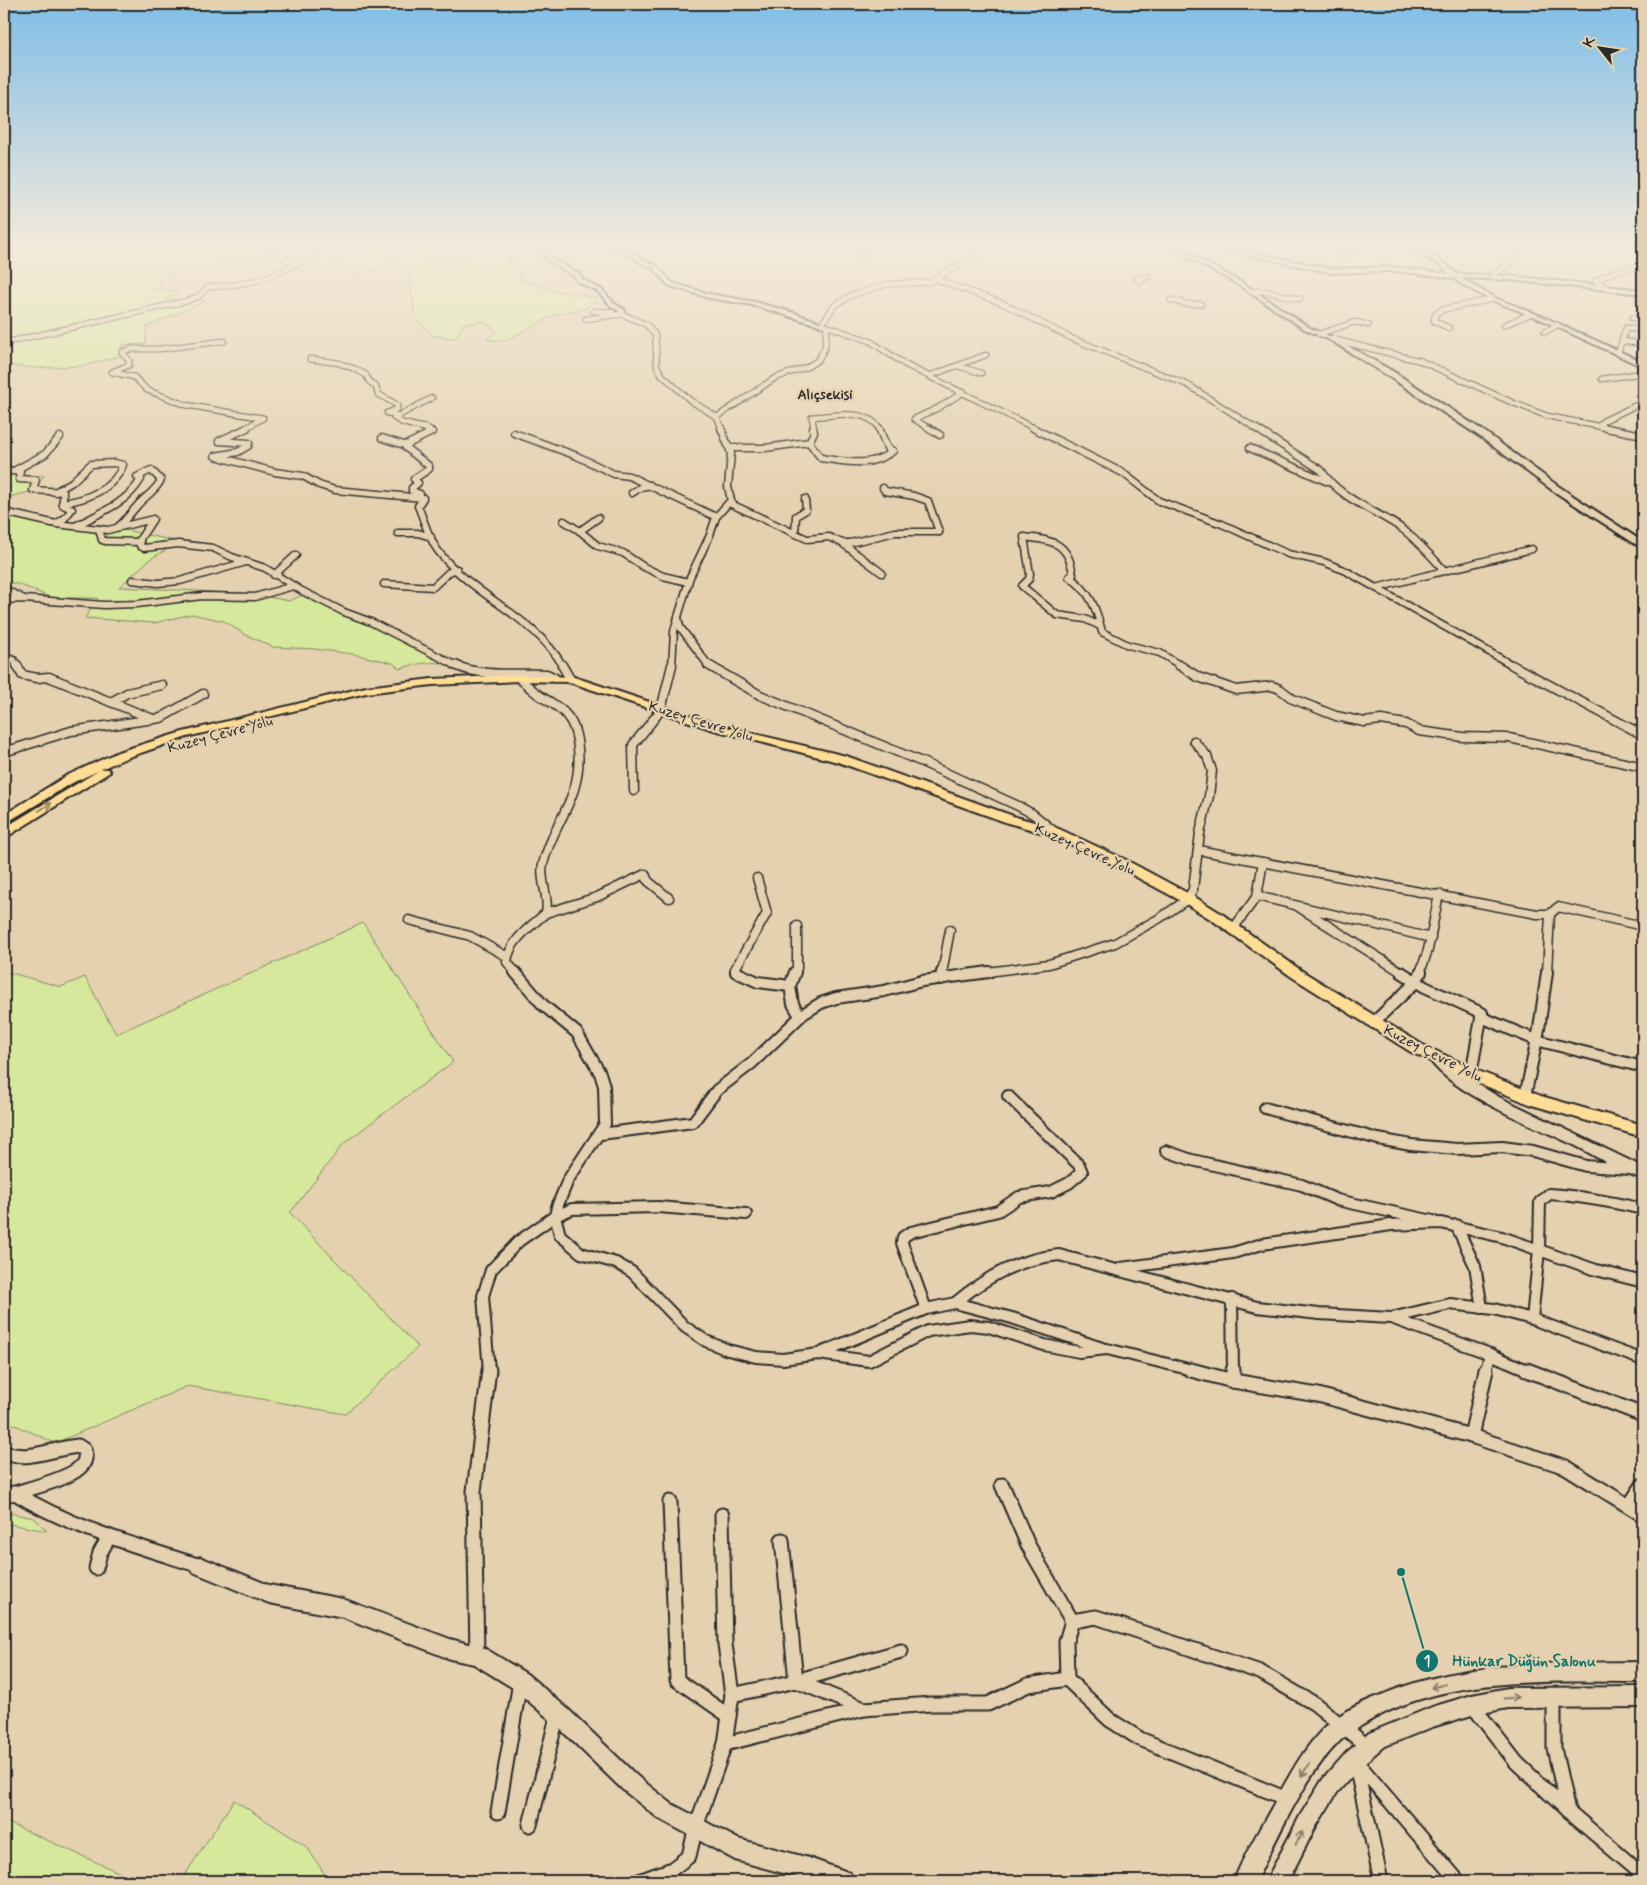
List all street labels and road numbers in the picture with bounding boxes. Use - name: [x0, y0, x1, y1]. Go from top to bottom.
- street label: Kuzey Çevre Yolu: [646, 697, 756, 747]
- street label: Kuzey Çevre Yolu: [165, 711, 275, 759]
- street label: Kuzey Çevre Yolu: [1031, 819, 1138, 881]
- street label: Kuzey Çevre Yolu: [1380, 1020, 1485, 1087]

